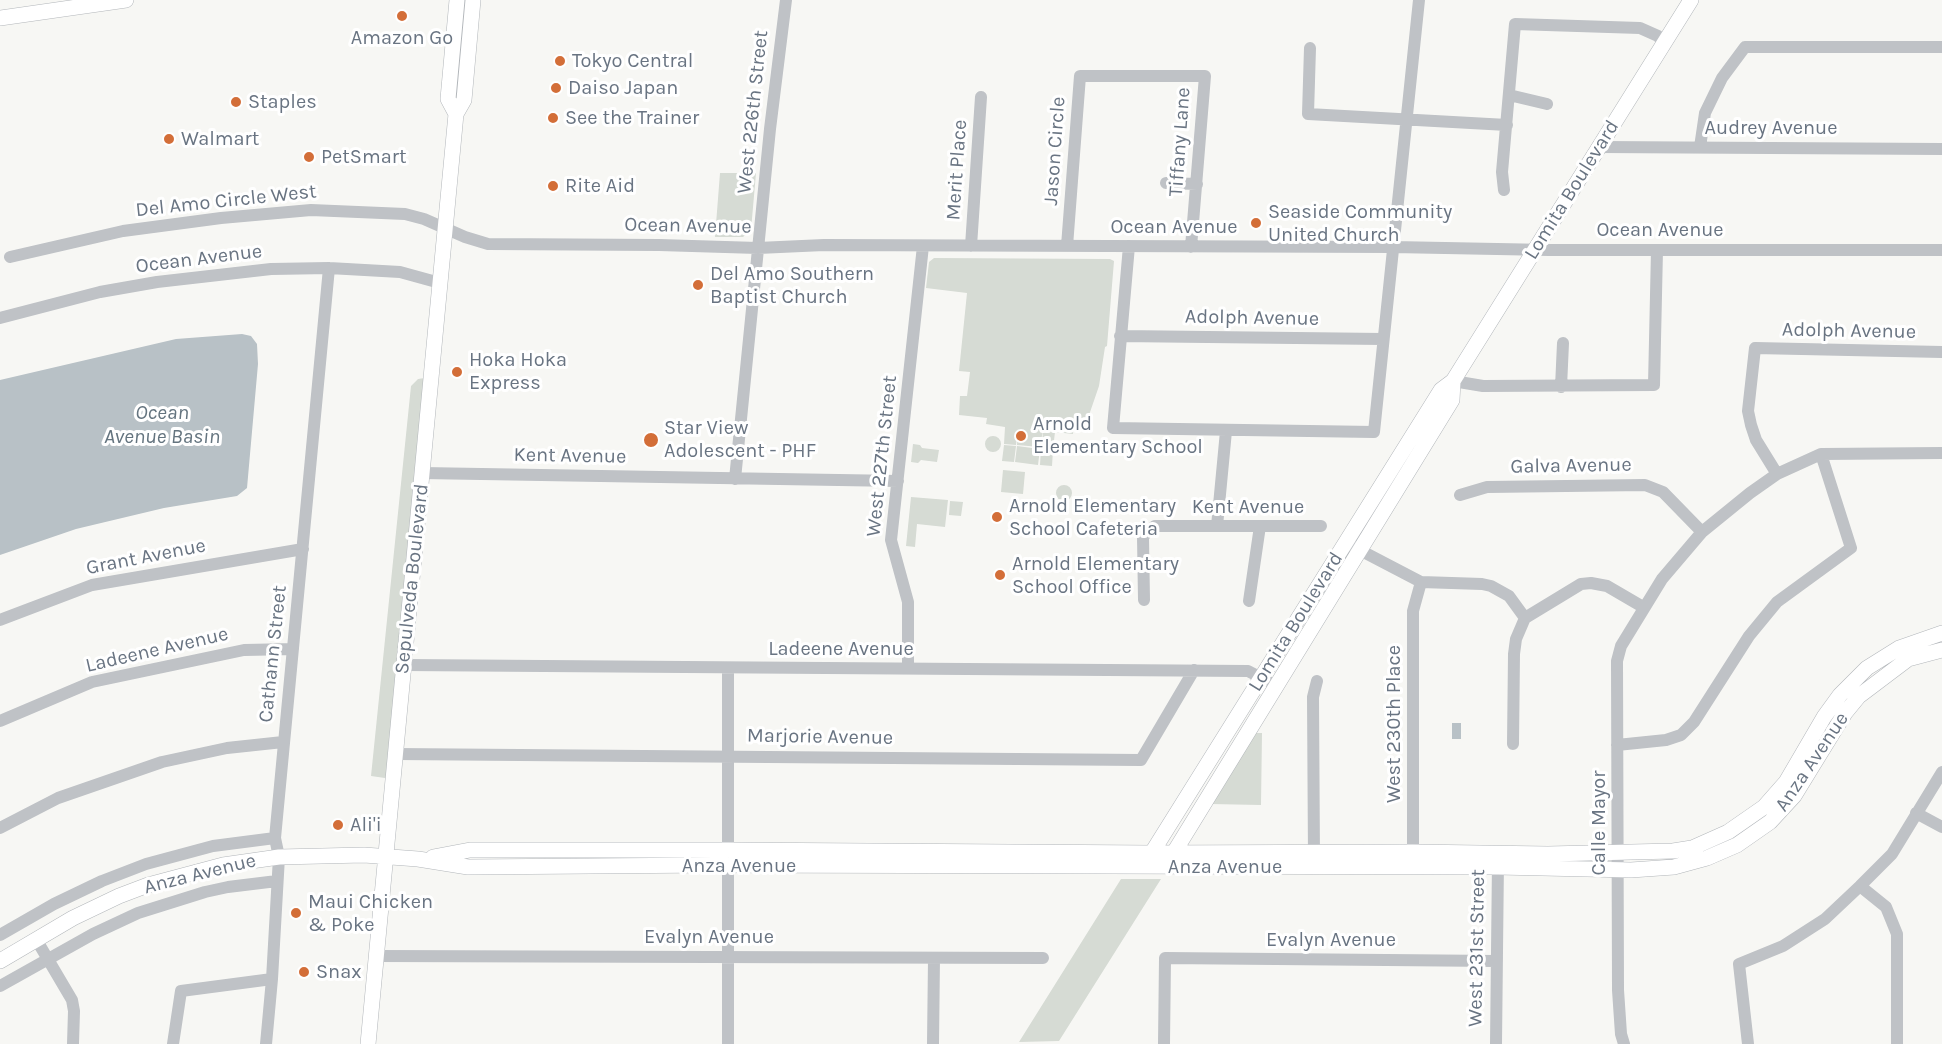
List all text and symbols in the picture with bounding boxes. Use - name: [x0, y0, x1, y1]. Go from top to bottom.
- marker: Amazon Go: [395, 9, 409, 23]
- place label: Amazon Go: [351, 26, 453, 50]
- street label: West 226th Street: [732, 29, 774, 195]
- place label: Tokyo Central: [572, 49, 693, 73]
- marker: Tokyo Central: [553, 54, 567, 68]
- place label: Daiso Japan: [568, 76, 678, 100]
- marker: Daiso Japan: [549, 81, 563, 95]
- street label: Tiffany Lane: [1164, 87, 1196, 197]
- place label: Staples: [248, 90, 317, 114]
- marker: Staples: [229, 95, 243, 109]
- street label: Jason Circle: [1039, 96, 1071, 206]
- place label: See the Trainer: [565, 106, 699, 130]
- marker: See the Trainer: [546, 111, 560, 125]
- street label: Lomita Boulevard: [1520, 116, 1624, 264]
- street label: Audrey Avenue: [1705, 116, 1837, 140]
- street label: Merit Place: [942, 119, 972, 221]
- place label: Walmart: [181, 127, 259, 151]
- marker: Walmart: [162, 132, 176, 146]
- place label: PetSmart: [321, 145, 406, 169]
- marker: PetSmart: [302, 150, 316, 164]
- place label: Rite Aid: [565, 174, 635, 198]
- marker: Rite Aid: [546, 179, 560, 193]
- street label: Del Amo Circle West: [134, 180, 318, 222]
- place label: Seaside Community United Church: [1268, 200, 1452, 247]
- street label: Ocean Avenue: [624, 213, 752, 239]
- street label: Ocean Avenue: [1110, 215, 1238, 239]
- marker: Seaside Community United Church: [1249, 216, 1263, 230]
- street label: Ocean Avenue: [1596, 218, 1724, 242]
- street label: Ocean Avenue: [134, 239, 264, 279]
- place label: Del Amo Southern Baptist Church: [710, 262, 874, 309]
- marker: Del Amo Southern Baptist Church: [691, 278, 705, 292]
- street label: Adolph Avenue: [1185, 305, 1319, 331]
- street label: Adolph Avenue: [1782, 318, 1916, 344]
- place label: Hoka Hoka Express: [469, 348, 567, 395]
- marker: Hoka Hoka Express: [450, 365, 464, 379]
- street label: West 227th Street: [862, 374, 902, 538]
- water label: Ocean Avenue Basin: [104, 400, 220, 450]
- place label: Arnold Elementary School: [1033, 412, 1203, 459]
- place label: Star View Adolescent - PHF: [664, 416, 816, 463]
- marker: Arnold Elementary School: [1014, 429, 1028, 443]
- marker: Star View Adolescent - PHF: [642, 431, 660, 449]
- street label: Kent Avenue: [514, 443, 626, 469]
- street label: Galva Avenue: [1510, 453, 1632, 479]
- street label: Sepulveda Boulevard: [390, 483, 434, 675]
- place label: Arnold Elementary School Cafeteria: [1009, 494, 1176, 541]
- street label: Kent Avenue: [1192, 495, 1304, 519]
- marker: Arnold Elementary School Cafeteria: [990, 510, 1004, 524]
- street label: Grant Avenue: [84, 534, 208, 580]
- street label: Lomita Boulevard: [1244, 548, 1348, 696]
- place label: Arnold Elementary School Office: [1012, 552, 1179, 599]
- marker: Arnold Elementary School Office: [993, 568, 1007, 582]
- street label: Cathann Street: [254, 584, 292, 724]
- street label: Ladeene Avenue: [83, 622, 231, 678]
- street label: Ladeene Avenue: [768, 637, 914, 661]
- street label: West 230th Place: [1382, 645, 1406, 803]
- street label: Anza Avenue: [1770, 708, 1854, 816]
- street label: Marjorie Avenue: [747, 724, 893, 750]
- street label: Calle Mayor: [1587, 771, 1611, 875]
- place label: Ali'i: [350, 813, 382, 837]
- marker: Ali'i: [331, 818, 345, 832]
- street label: Anza Avenue: [141, 848, 259, 900]
- street label: Anza Avenue: [682, 854, 796, 878]
- street label: Anza Avenue: [1168, 855, 1282, 879]
- street label: West 231st Street: [1464, 869, 1490, 1027]
- place label: Maui Chicken & Poke: [308, 890, 433, 937]
- marker: Maui Chicken & Poke: [289, 906, 303, 920]
- street label: Evalyn Avenue: [644, 925, 774, 949]
- street label: Evalyn Avenue: [1266, 928, 1396, 952]
- place label: Snax: [316, 960, 361, 984]
- marker: Snax: [297, 965, 311, 979]

